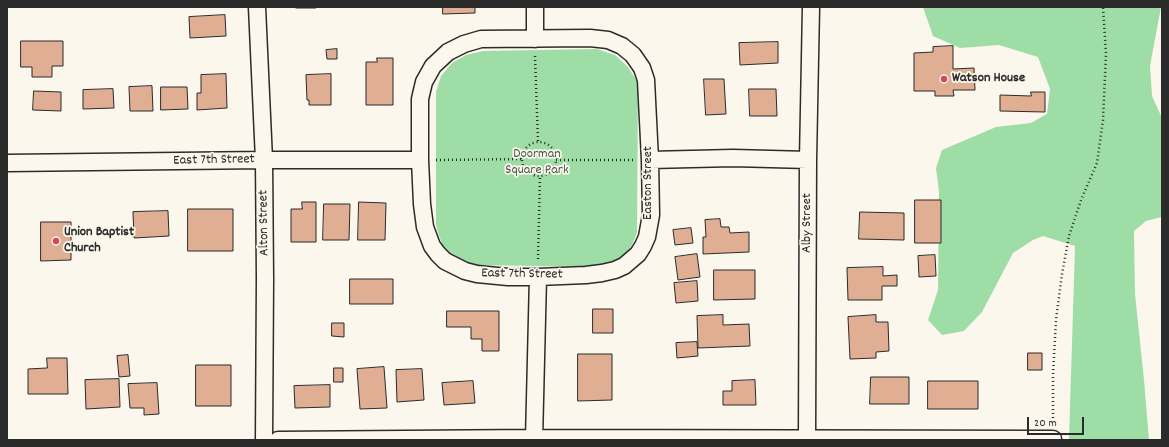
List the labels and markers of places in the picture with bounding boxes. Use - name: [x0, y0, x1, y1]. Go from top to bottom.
- place label: Watson House: [952, 71, 1025, 87]
- marker: Watson House: [939, 74, 949, 84]
- place label: Union Baptist Church: [64, 225, 134, 258]
- marker: Union Baptist Church: [51, 236, 61, 246]

